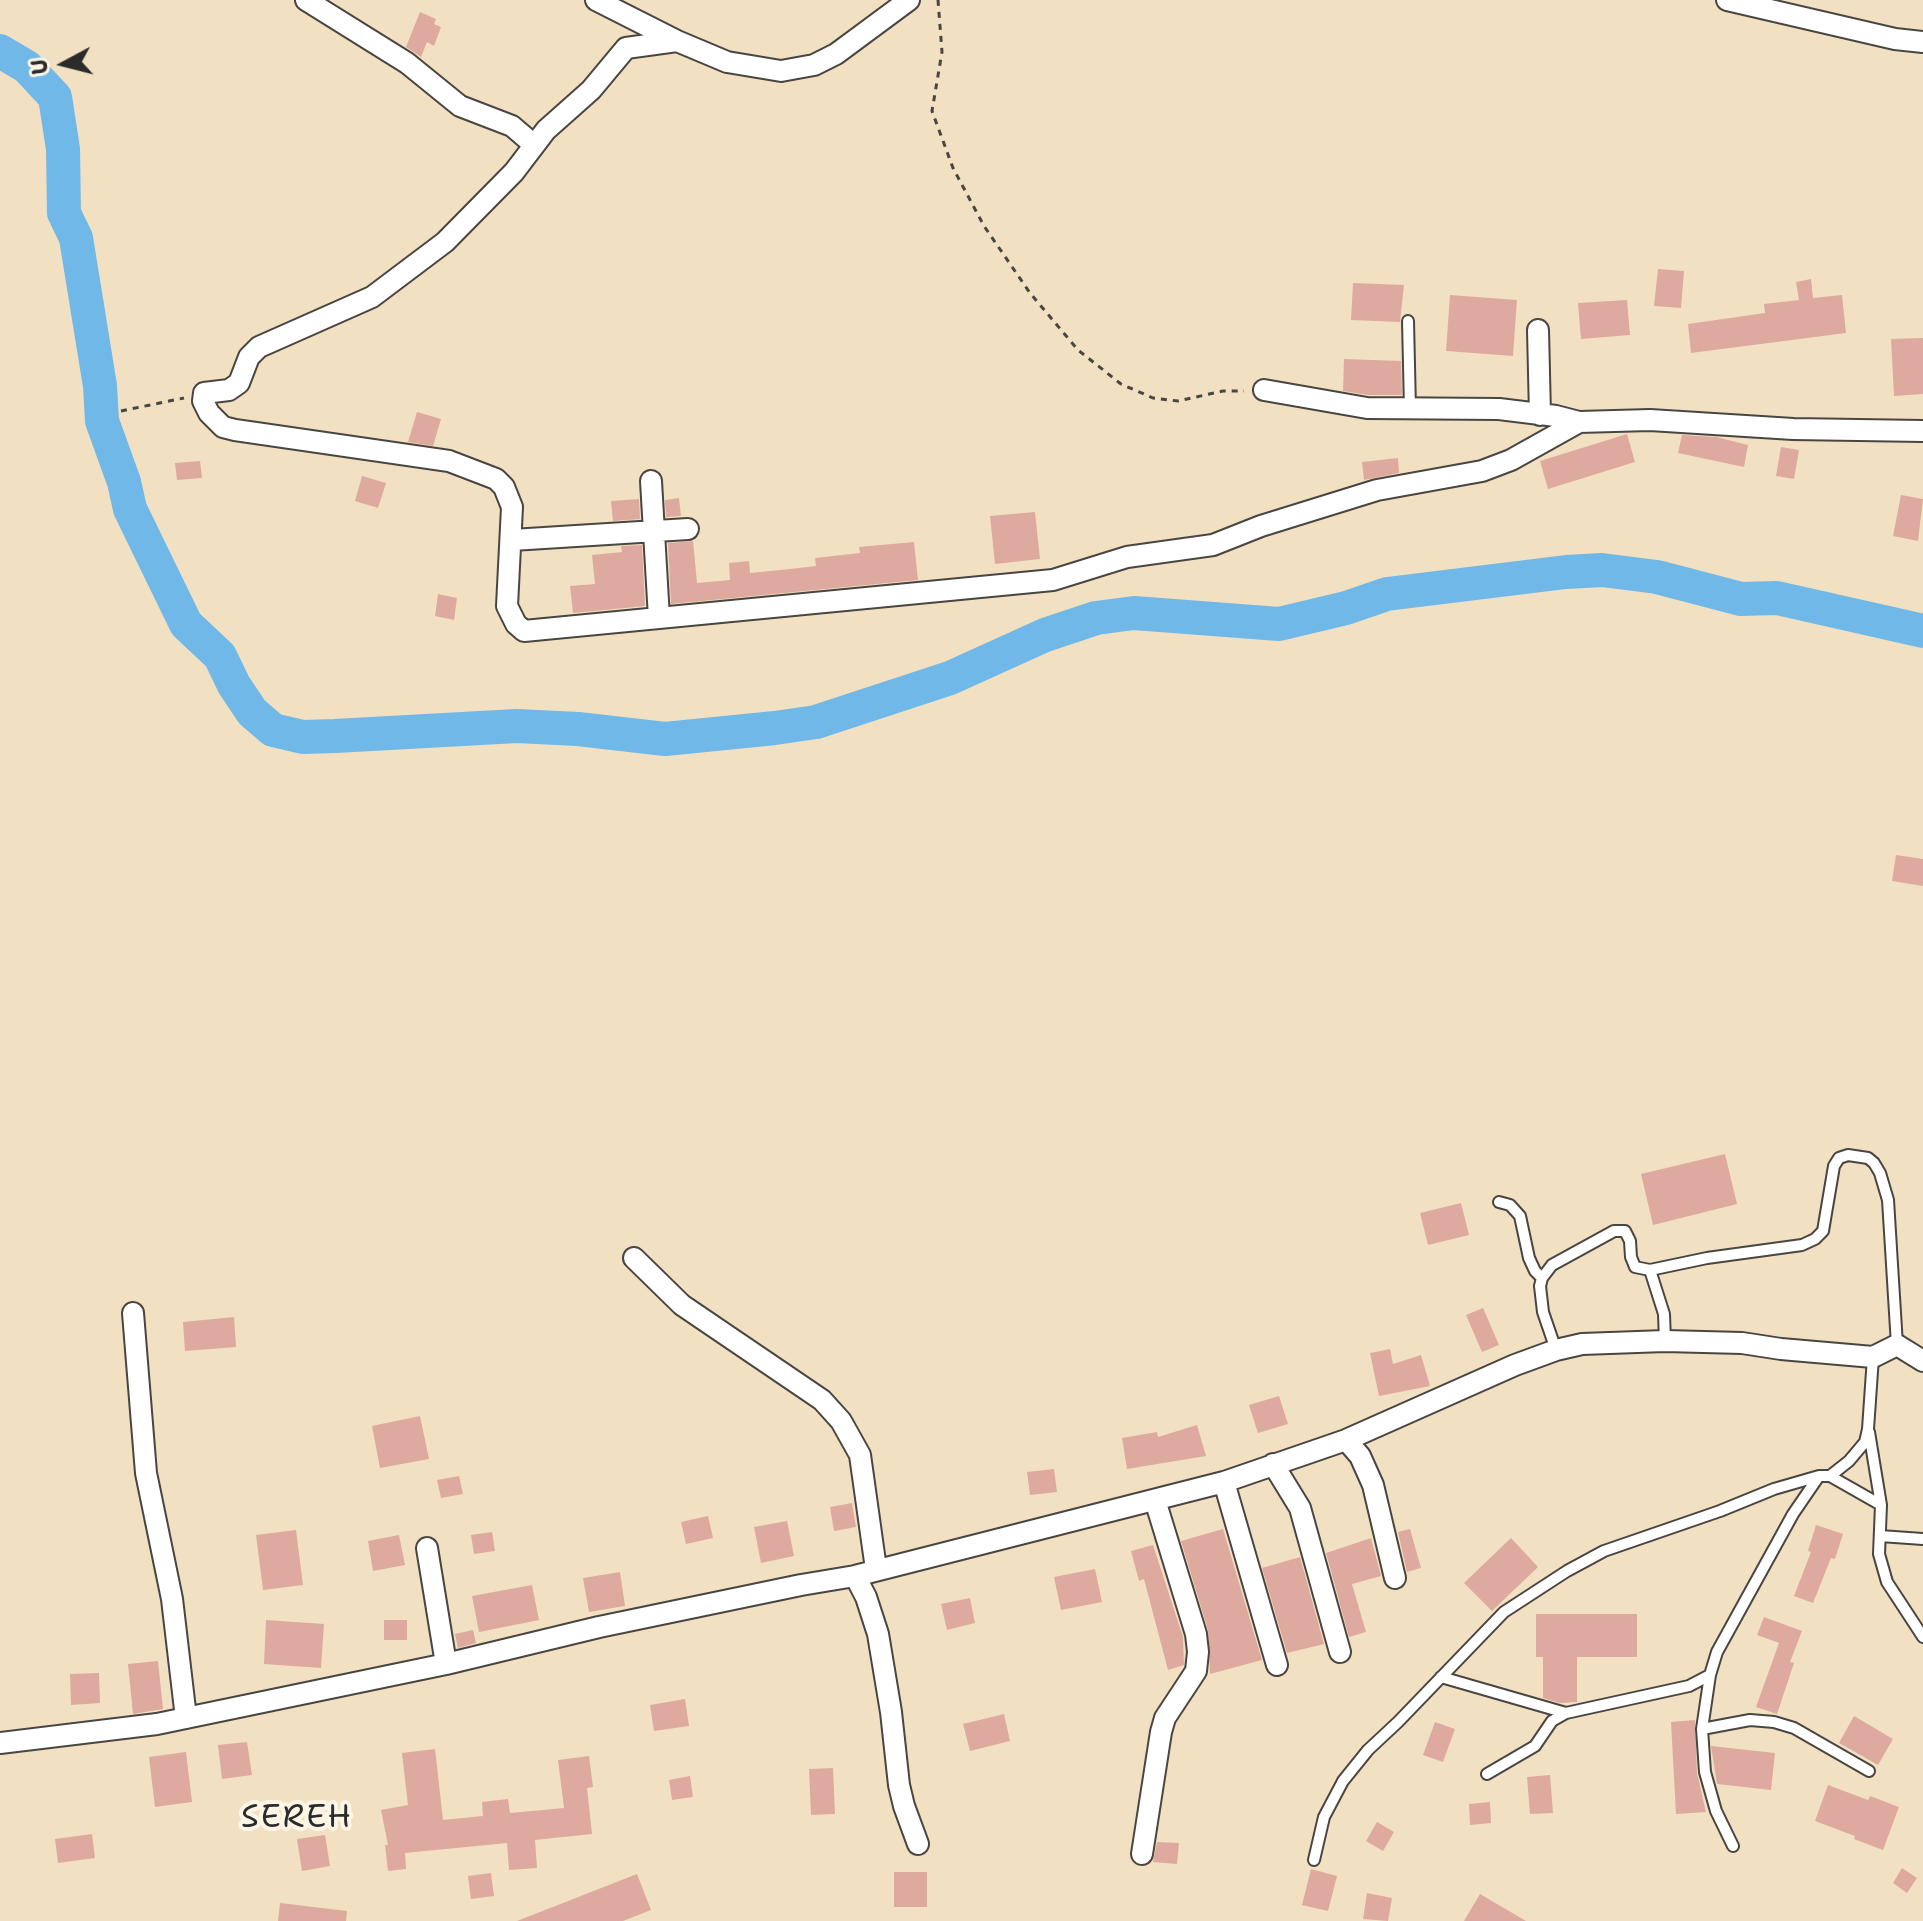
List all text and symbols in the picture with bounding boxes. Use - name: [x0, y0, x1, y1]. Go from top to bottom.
- north arrow: [24, 24, 104, 104]
- text: U: [24, 58, 55, 76]
- district label: SEREH: [241, 1800, 353, 1838]

